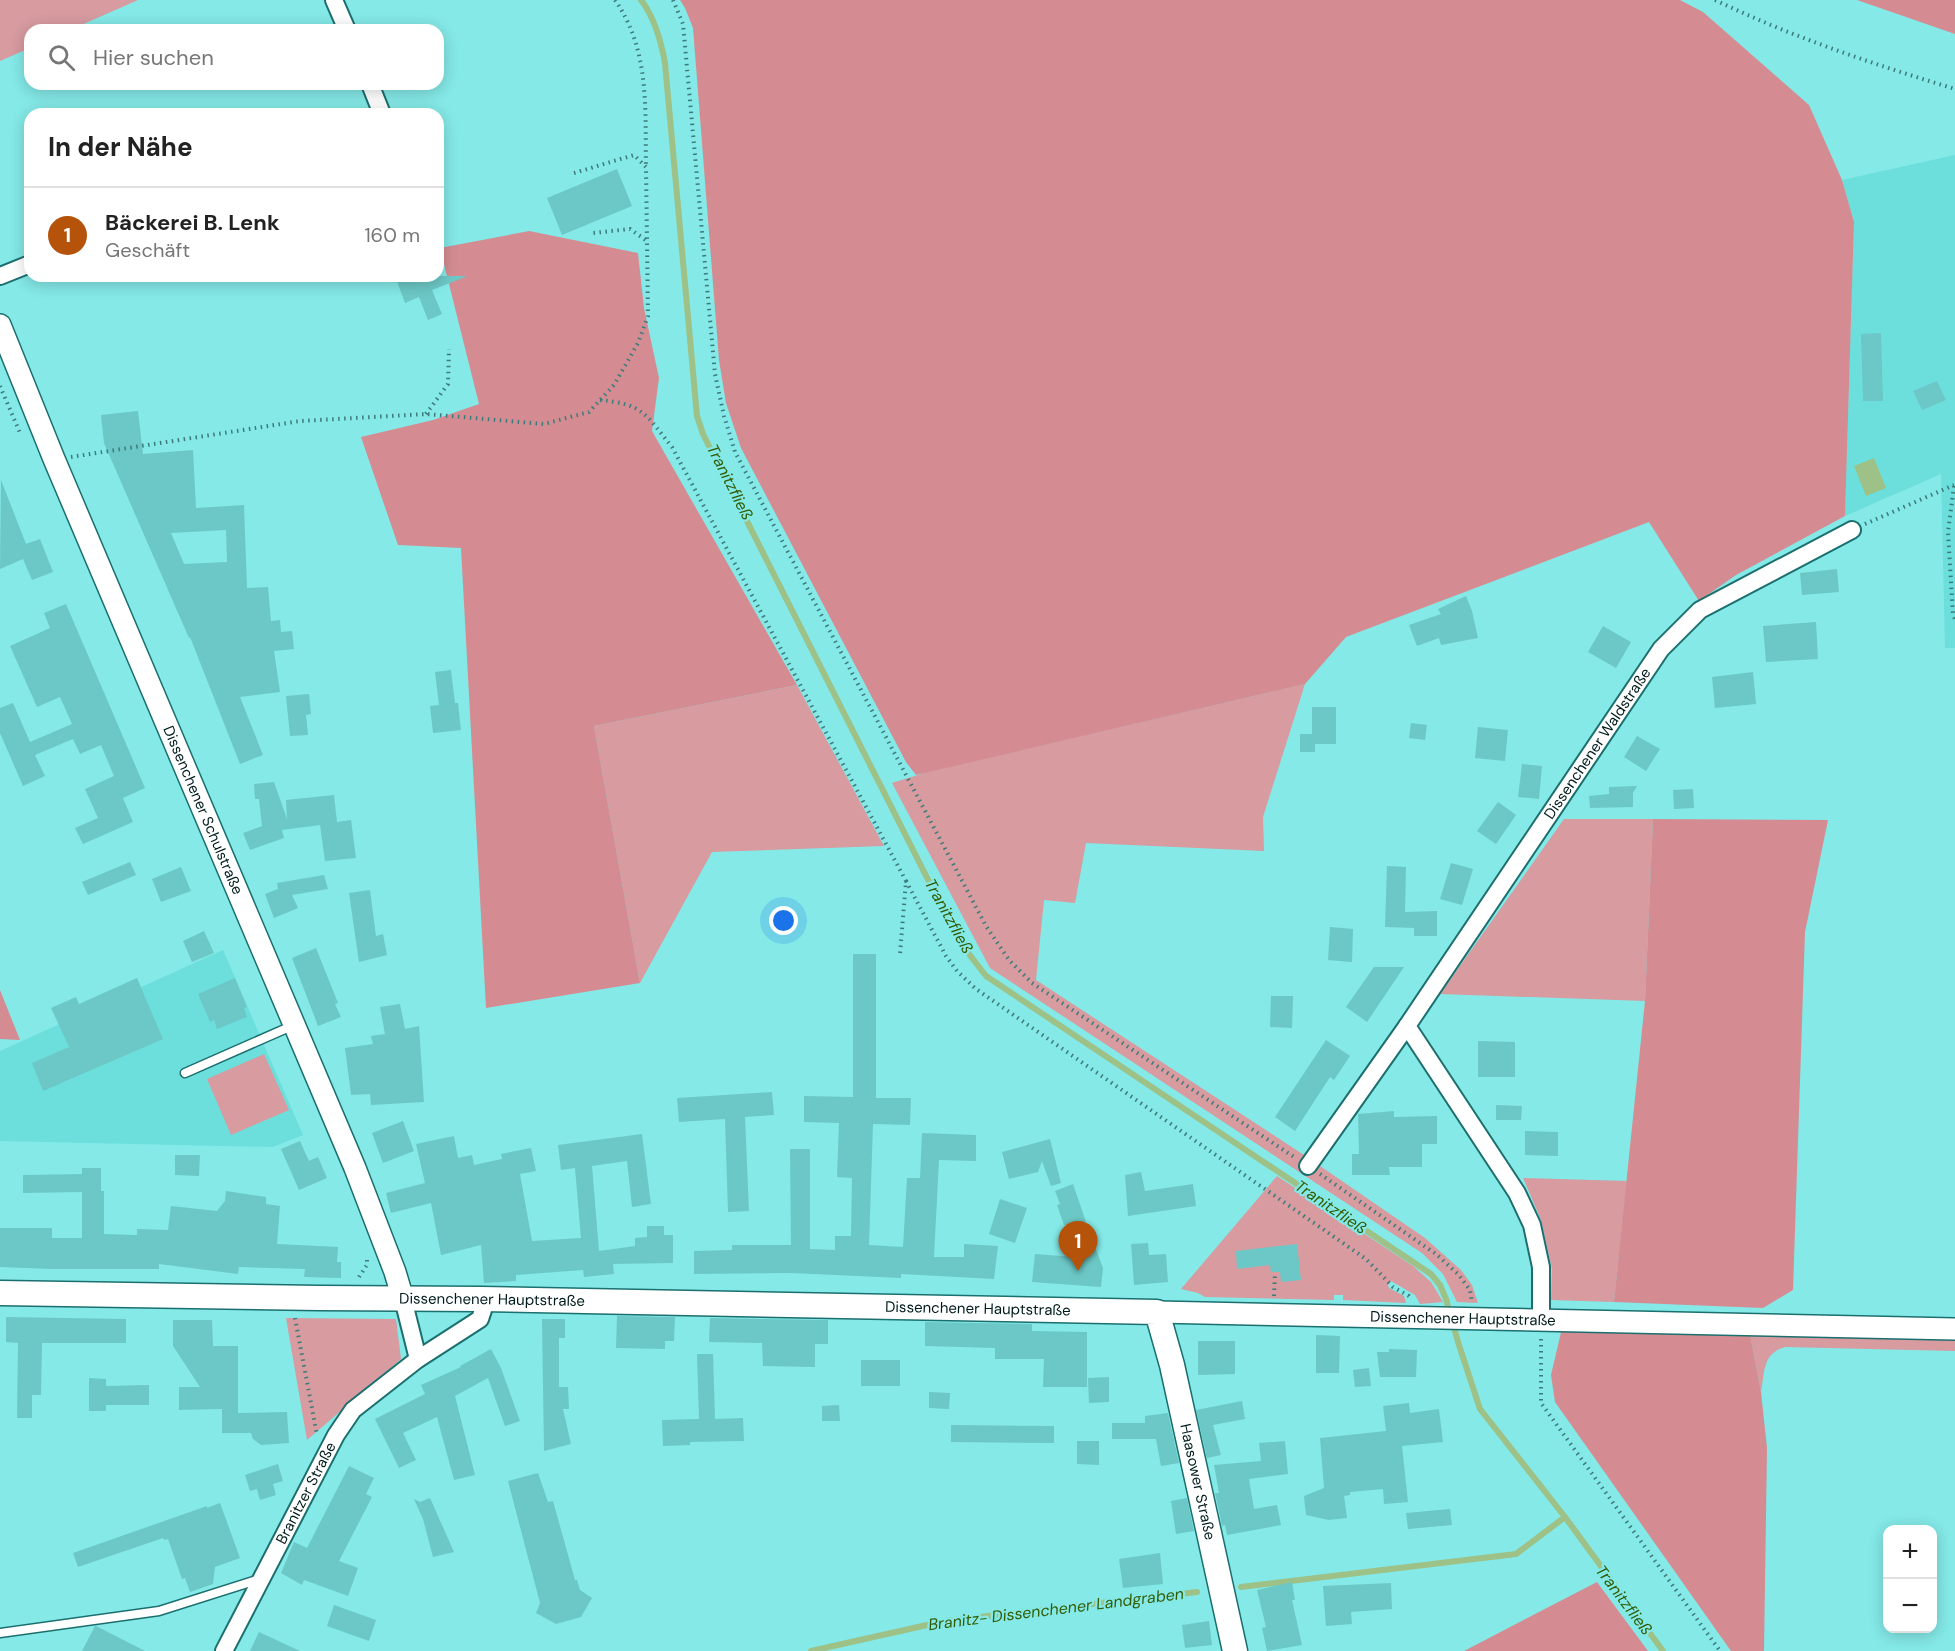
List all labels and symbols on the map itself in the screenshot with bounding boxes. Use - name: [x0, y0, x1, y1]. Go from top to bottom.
- water label: Tranitzfließ: [702, 441, 758, 523]
- street label: Dissenchener Waldstraße: [1539, 664, 1656, 823]
- street label: Dissenchener Schulstraße: [158, 723, 248, 898]
- water label: Tranitzfließ: [920, 875, 978, 957]
- your location: [769, 906, 798, 935]
- water label: Tranitzfließ: [1291, 1175, 1371, 1239]
- pin: 1: [1058, 1222, 1098, 1271]
- street label: Dissenchener Hauptstraße: [399, 1288, 585, 1311]
- street label: Dissenchener Hauptstraße: [885, 1297, 1071, 1320]
- street label: Dissenchener Hauptstraße: [1370, 1307, 1556, 1330]
- street label: Haasower Straße: [1175, 1422, 1220, 1542]
- street label: Branitzer Straße: [271, 1438, 341, 1547]
- water label: Tranitzfließ: [1591, 1561, 1657, 1639]
- water label: Branitz- Dissenchener Landgraben: [927, 1583, 1185, 1635]

